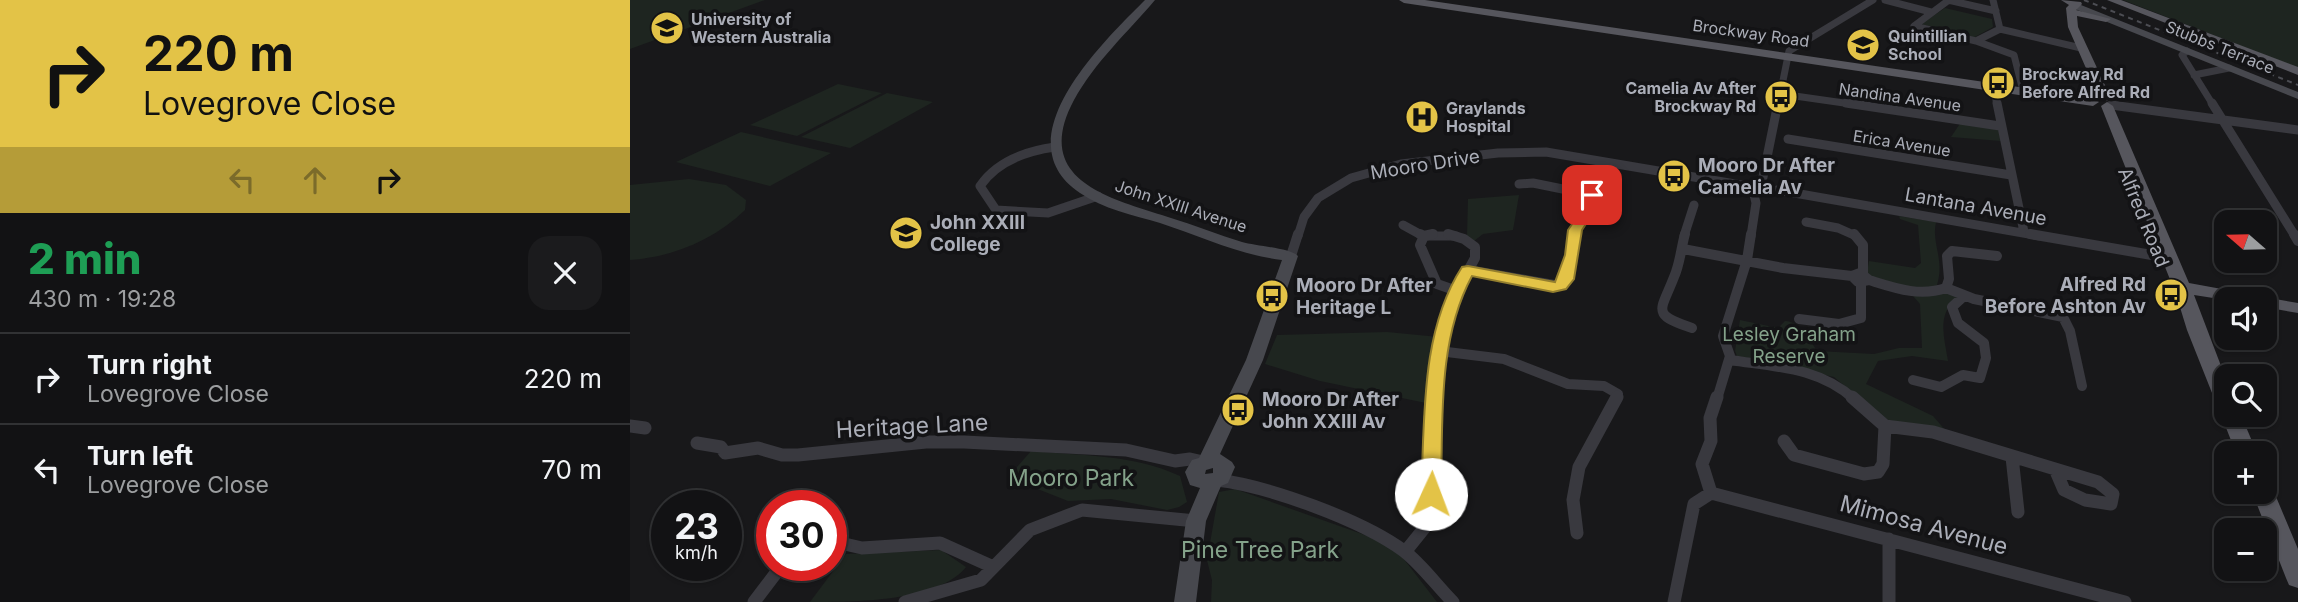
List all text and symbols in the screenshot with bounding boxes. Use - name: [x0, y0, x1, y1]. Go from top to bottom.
- school or university icon: University of Western Australia: [648, 9, 686, 47]
- place label: University of Western Australia: [691, 9, 831, 47]
- street label: Brockway Road: [1691, 15, 1811, 51]
- street label: Stubbs Terrace: [2163, 16, 2277, 78]
- text: 220 m: [143, 24, 294, 83]
- school or university icon: Quintillian School: [1844, 26, 1882, 64]
- place label: Quintillian School: [1888, 26, 1967, 64]
- icon: right: [28, 28, 119, 119]
- bus stop icon: Brockway Rd Before Alfred Rd: [1979, 64, 2017, 102]
- place label: Brockway Rd Before Alfred Rd: [2022, 64, 2150, 102]
- place label: Camelia Av After Brockway Rd: [1625, 78, 1756, 116]
- bus stop icon: Camelia Av After Brockway Rd: [1762, 78, 1800, 116]
- street label: Nandina Avenue: [1838, 79, 1962, 115]
- text: Lovegrove Close: [143, 84, 396, 123]
- hospital icon: Graylands Hospital: [1403, 98, 1441, 136]
- place label: Graylands Hospital: [1446, 98, 1526, 136]
- street label: Erica Avenue: [1852, 125, 1952, 161]
- street label: Mooro Drive: [1369, 144, 1482, 185]
- place label: Mooro Dr After Camelia Av: [1698, 154, 1835, 199]
- bus stop icon: Mooro Dr After Camelia Av: [1655, 157, 1693, 195]
- icon: left: [223, 161, 261, 199]
- icon: ahead: [296, 161, 334, 199]
- icon: right: [369, 161, 407, 199]
- street label: Alfred Road: [2113, 164, 2174, 270]
- pin: [1562, 165, 1622, 225]
- street label: John XXIII Avenue: [1112, 175, 1250, 237]
- icon: arrive: [1573, 176, 1611, 214]
- street label: Lantana Avenue: [1903, 183, 2049, 230]
- north arrow: [2214, 210, 2277, 273]
- map controls: [2214, 210, 2277, 581]
- place label: John XXIII College: [930, 211, 1025, 256]
- school or university icon: John XXIII College: [887, 214, 925, 252]
- text: 2 min: [28, 233, 142, 284]
- button: close: [528, 236, 602, 310]
- place label: Alfred Rd Before Ashton Av: [1985, 273, 2147, 318]
- place label: Mooro Dr After Heritage L: [1296, 274, 1433, 319]
- bus stop icon: Alfred Rd Before Ashton Av: [2152, 276, 2190, 314]
- bus stop icon: Mooro Dr After Heritage L: [1253, 277, 1291, 315]
- text: 430 m · 19:28: [28, 285, 176, 313]
- button: sound: [2214, 287, 2277, 350]
- park label: Lesley Graham Reserve: [1722, 323, 1856, 368]
- text: Turn right: [87, 349, 212, 380]
- icon: right: [28, 360, 66, 398]
- text: 220 m: [524, 363, 602, 394]
- button: search: [2214, 364, 2277, 427]
- text: Lovegrove Close: [87, 380, 269, 408]
- place label: Mooro Dr After John XXIII Av: [1262, 388, 1399, 433]
- bus stop icon: Mooro Dr After John XXIII Av: [1219, 391, 1257, 429]
- street label: Heritage Lane: [835, 408, 989, 444]
- text: Turn left: [87, 440, 193, 471]
- button: +: [2214, 441, 2277, 504]
- icon: left: [28, 451, 66, 489]
- text: 70 m: [541, 454, 602, 485]
- position arrow: [1394, 457, 1468, 531]
- park label: Mooro Park: [1008, 464, 1134, 492]
- text: Lovegrove Close: [87, 471, 269, 499]
- street label: Mimosa Avenue: [1837, 489, 2011, 561]
- speed limit sign: 30: [756, 490, 847, 581]
- text: 23: [674, 505, 719, 547]
- button: −: [2214, 518, 2277, 581]
- park label: Pine Tree Park: [1181, 536, 1339, 564]
- text: km/h: [675, 542, 718, 563]

